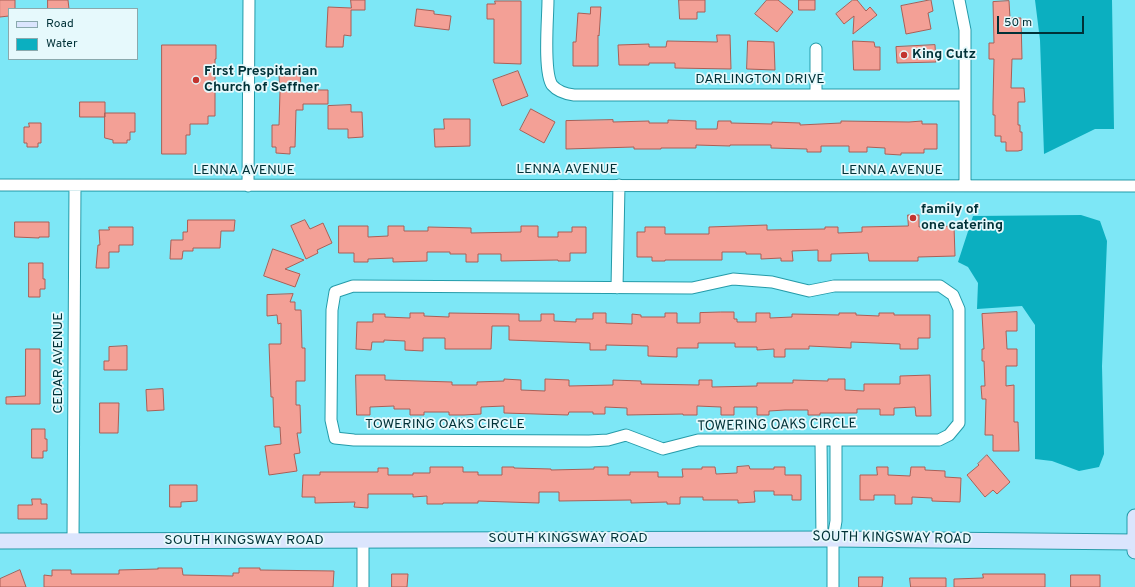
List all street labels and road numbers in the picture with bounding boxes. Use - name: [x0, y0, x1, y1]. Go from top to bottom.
- street label: DARLINGTON DRIVE: [695, 72, 825, 88]
- street label: LENNA AVENUE: [516, 162, 618, 178]
- street label: LENNA AVENUE: [193, 163, 295, 179]
- street label: LENNA AVENUE: [841, 163, 943, 179]
- street label: CEDAR AVENUE: [51, 312, 67, 414]
- street label: TOWERING OAKS CIRCLE: [697, 416, 857, 436]
- street label: TOWERING OAKS CIRCLE: [365, 417, 525, 433]
- street label: SOUTH KINGSWAY ROAD: [812, 529, 972, 549]
- street label: SOUTH KINGSWAY ROAD: [488, 531, 648, 547]
- street label: SOUTH KINGSWAY ROAD: [164, 533, 324, 549]

